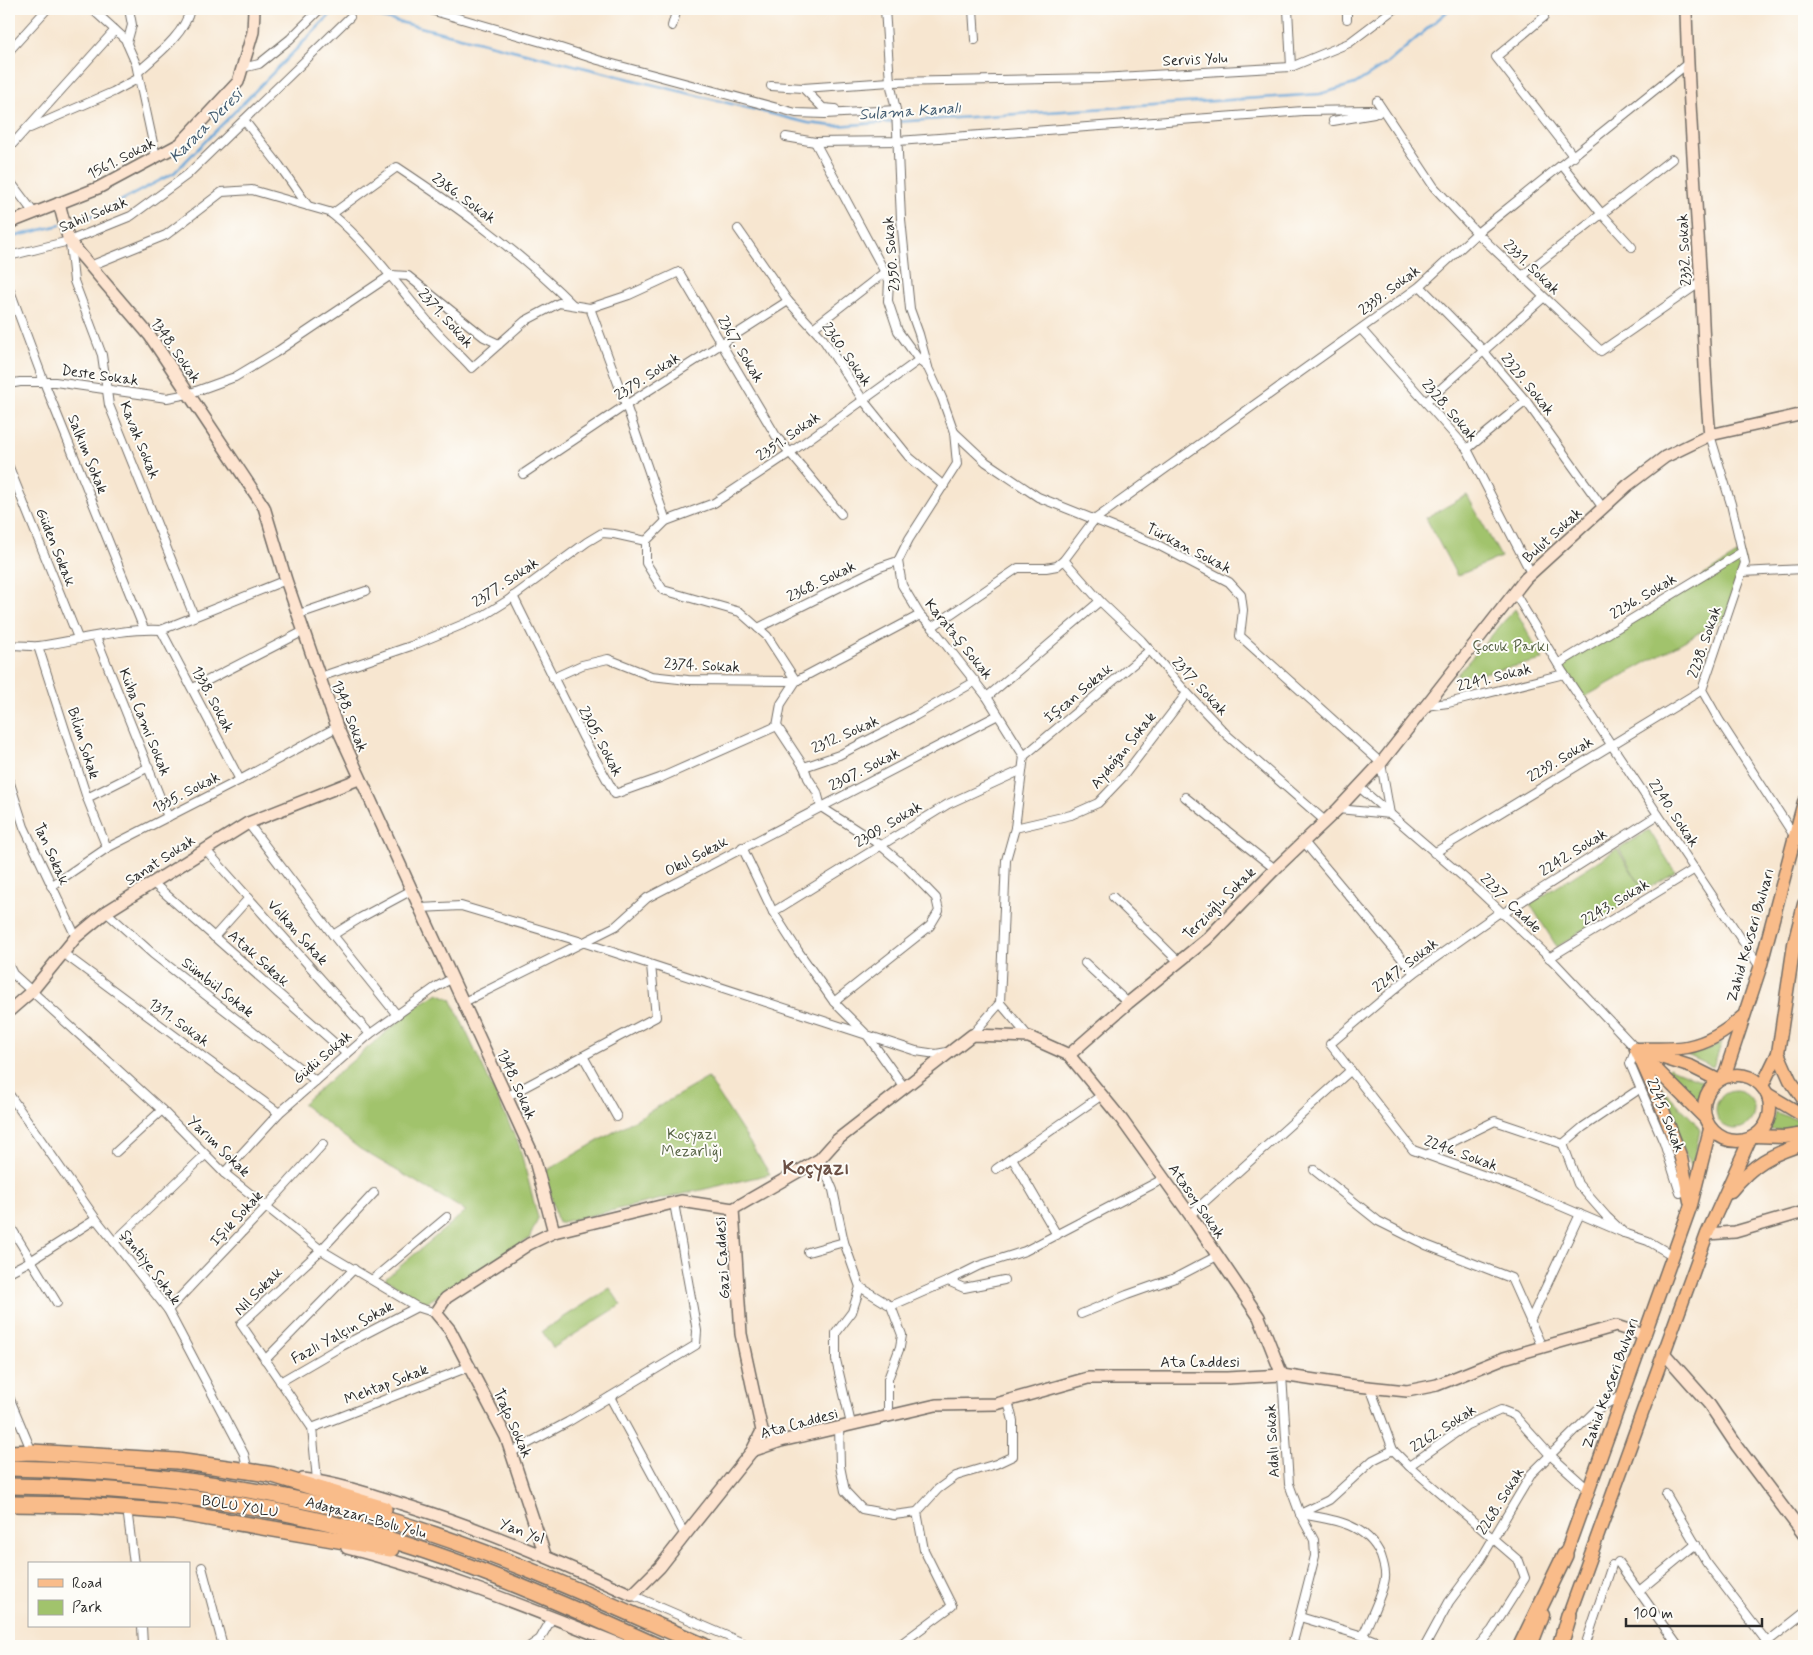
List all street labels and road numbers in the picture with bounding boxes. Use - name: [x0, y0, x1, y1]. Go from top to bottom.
- street label: Servis Yolu: [1162, 48, 1228, 72]
- street label: 1561. Sokak: [84, 133, 159, 185]
- street label: 2386. Sokak: [427, 169, 499, 229]
- street label: Sahil Sokak: [56, 192, 131, 238]
- street label: 2332. Sokak: [1673, 213, 1697, 287]
- street label: 2350. Sokak: [879, 215, 905, 292]
- street label: 2331. Sokak: [1499, 236, 1564, 300]
- street label: 2339. Sokak: [1355, 261, 1424, 321]
- street label: 2371. Sokak: [413, 285, 477, 353]
- street label: 2367. Sokak: [712, 312, 768, 387]
- street label: 1348. Sokak: [145, 314, 205, 387]
- street label: 2360. Sokak: [817, 318, 876, 391]
- street label: 2379. Sokak: [611, 348, 684, 406]
- street label: 2329. Sokak: [1496, 349, 1559, 420]
- street label: Deste Sokak: [60, 361, 140, 391]
- street label: 2328. Sokak: [1417, 375, 1482, 446]
- street label: Kavak Sokak: [114, 399, 164, 482]
- street label: 2351. Sokak: [753, 407, 825, 466]
- street label: Salkım Sokak: [62, 412, 112, 497]
- street label: Bulut Sokak: [1519, 504, 1587, 568]
- street label: Güden Sokak: [30, 505, 80, 590]
- street label: Türkan Sokak: [1142, 519, 1235, 579]
- street label: 2377. Sokak: [468, 553, 543, 612]
- street label: 2368. Sokak: [784, 557, 859, 607]
- street label: 2236. Sokak: [1607, 569, 1680, 625]
- street label: Karataş Sokak: [920, 595, 997, 684]
- street label: 2238. Sokak: [1683, 604, 1727, 681]
- street label: 2317. Sokak: [1167, 653, 1232, 720]
- street label: 2374. Sokak: [664, 654, 740, 678]
- street label: İşcan Sokak: [1040, 659, 1117, 728]
- street label: 2241. Sokak: [1455, 659, 1534, 697]
- street label: 1338. Sokak: [186, 663, 238, 736]
- street label: Küba Cami Sokak: [113, 666, 175, 779]
- street label: 1348. Sokak: [326, 678, 372, 755]
- street label: 2305. Sokak: [573, 703, 627, 780]
- street label: Bilim Sokak: [62, 705, 104, 782]
- street label: Aydoğan Sokak: [1086, 707, 1161, 793]
- street label: 2312. Sokak: [808, 711, 882, 759]
- street label: 2239. Sokak: [1524, 732, 1597, 787]
- street label: 2307. Sokak: [826, 744, 903, 796]
- street label: 1335. Sokak: [149, 767, 224, 818]
- street label: 2240. Sokak: [1643, 776, 1703, 851]
- street label: 2309. Sokak: [851, 797, 926, 853]
- street label: Tan Sokak: [28, 820, 74, 889]
- street label: 2242. Sokak: [1536, 824, 1611, 882]
- street label: Sanat Sokak: [122, 831, 199, 891]
- street label: Okul Sokak: [661, 832, 732, 882]
- street label: Terzioğlu Sokak: [1179, 863, 1261, 945]
- street label: Zahid Kevseri Bulvarı: [1722, 866, 1780, 1005]
- street label: 2237. Cadde: [1475, 869, 1546, 938]
- street label: 2243. Sokak: [1578, 875, 1653, 931]
- street label: Volkan Sokak: [262, 896, 332, 970]
- street label: Atak Sokak: [223, 926, 294, 992]
- street label: 2247. Sokak: [1369, 934, 1443, 998]
- street label: Sümbül Sokak: [177, 953, 258, 1023]
- street label: 1311. Sokak: [144, 994, 213, 1052]
- street label: Güdü Sokak: [289, 1026, 357, 1089]
- street label: 1348. Sokak: [492, 1046, 541, 1123]
- street label: 2245. Sokak: [1641, 1075, 1689, 1155]
- street label: Yarım Sokak: [183, 1112, 254, 1182]
- street label: 2246. Sokak: [1421, 1131, 1500, 1176]
- street label: Atasoy Sokak: [1163, 1160, 1229, 1243]
- street label: Işık Sokak: [206, 1186, 268, 1251]
- street label: Gazi Caddesi: [711, 1216, 735, 1300]
- street label: Şantiye Sokak: [115, 1226, 185, 1310]
- street label: Nil Sokak: [230, 1263, 288, 1320]
- street label: Fazlı Yalçın Sokak: [288, 1296, 398, 1369]
- street label: Zahid Kevseri Bulvarı: [1578, 1315, 1644, 1452]
- street label: Ata Caddesi: [1160, 1353, 1240, 1373]
- street label: Mehtap Sokak: [342, 1360, 432, 1410]
- street label: Trafo Sokak: [486, 1386, 536, 1462]
- street label: 2262. Sokak: [1407, 1400, 1480, 1458]
- street label: Ata Caddesi: [758, 1404, 840, 1444]
- street label: Adalı Sokak: [1261, 1404, 1285, 1478]
- street label: 2268. Sokak: [1472, 1464, 1529, 1539]
- street label: BOLU YOLU: [200, 1491, 280, 1523]
- street label: Adapazarı-Bolu Yolu: [303, 1492, 429, 1544]
- street label: Yan Yol: [496, 1514, 547, 1550]

